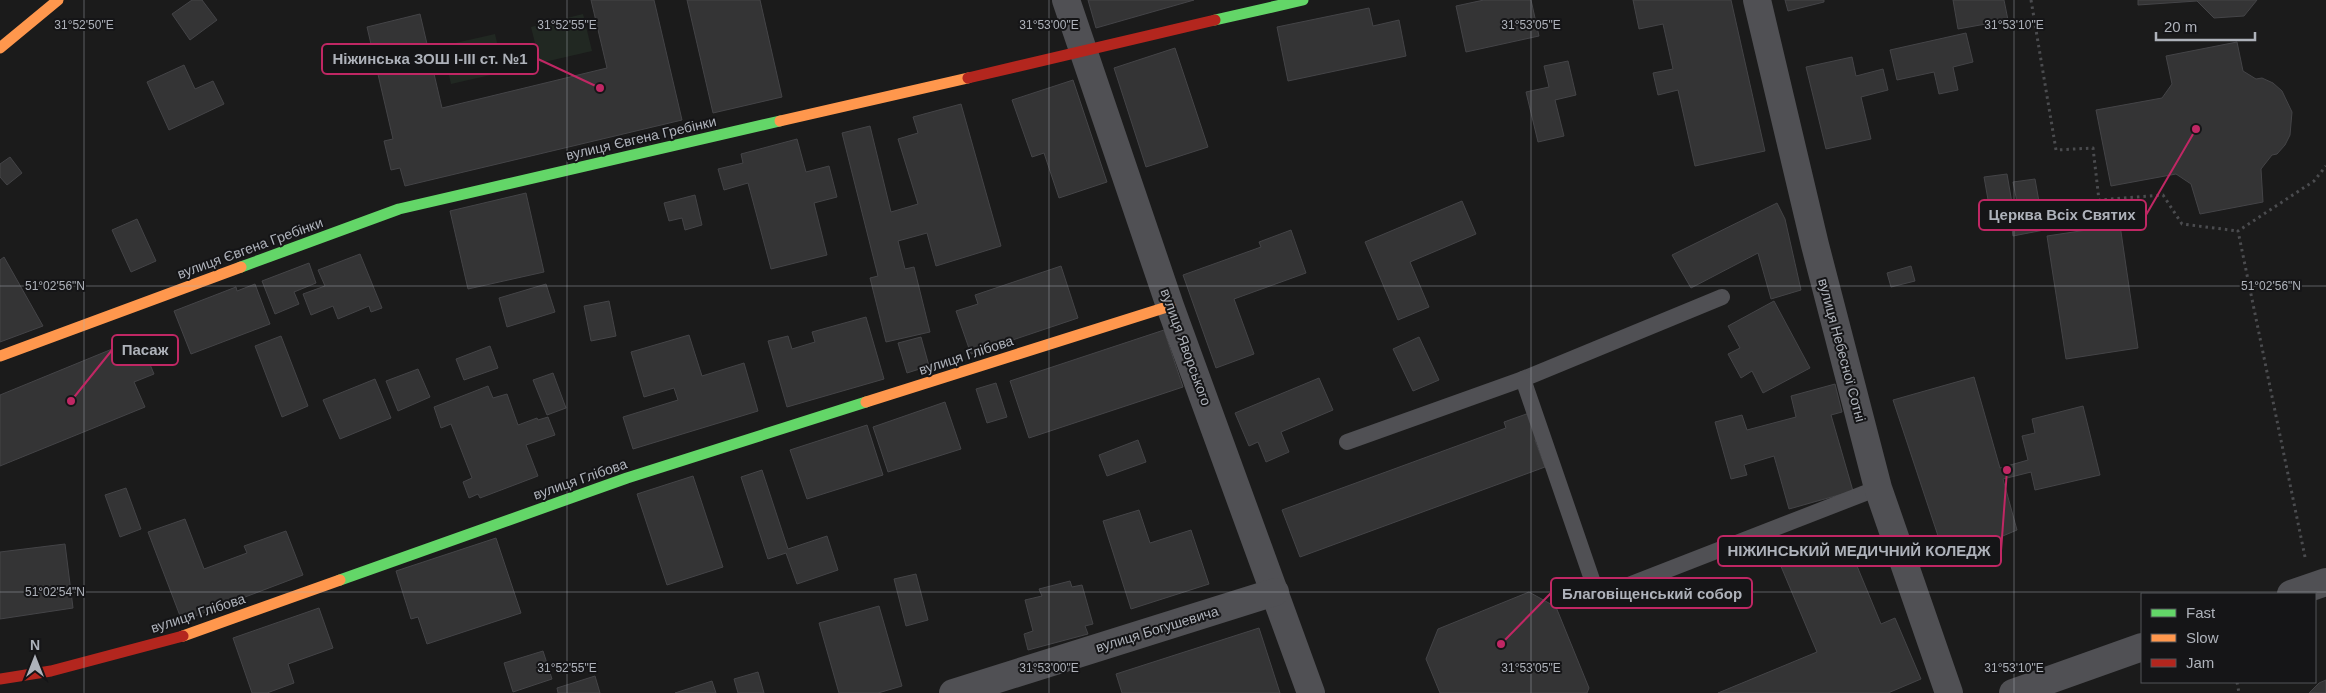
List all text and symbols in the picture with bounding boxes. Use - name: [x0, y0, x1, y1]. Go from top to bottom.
- scale bar: [2156, 10, 2255, 42]
- text: 31°52'50"E: [54, 18, 114, 32]
- text: 31°52'55"E: [537, 18, 597, 32]
- text: 31°53'00"E: [1019, 18, 1079, 32]
- text: 31°53'05"E: [1501, 18, 1561, 32]
- text: 31°53'10"E: [1984, 18, 2044, 32]
- text: 20 m: [2164, 18, 2197, 35]
- callout: Ніжинська ЗОШ І-ІІІ ст. №1: [322, 44, 538, 74]
- text: Ніжинська ЗОШ І-ІІІ ст. №1: [332, 50, 528, 67]
- street label: вулиця Євгена Гребінки: [564, 113, 718, 163]
- callout: Церква Всіх Святих: [1979, 200, 2146, 230]
- text: Церква Всіх Святих: [1988, 206, 2136, 223]
- street label: вулиця Євгена Гребінки: [175, 214, 325, 282]
- street label: вулиця Небесної Сотні: [1815, 277, 1869, 423]
- text: 51°02'56"N: [25, 279, 85, 293]
- text: 51°02'56"N: [2241, 279, 2301, 293]
- street label: вулиця Яворського: [1157, 286, 1215, 408]
- street label: вулиця Глібова: [917, 332, 1015, 378]
- callout: Пасаж: [112, 335, 178, 365]
- text: Пасаж: [122, 341, 169, 358]
- street label: вулиця Глібова: [531, 455, 629, 503]
- callout: НІЖИНСЬКИЙ МЕДИЧНИЙ КОЛЕДЖ: [1718, 536, 2001, 566]
- text: НІЖИНСЬКИЙ МЕДИЧНИЙ КОЛЕДЖ: [1728, 542, 1991, 559]
- callout: Благовіщенський собор: [1551, 578, 1752, 608]
- text: 51°02'54"N: [25, 585, 85, 599]
- text: Благовіщенський собор: [1562, 585, 1742, 602]
- street label: вулиця Глібова: [149, 590, 247, 636]
- legend: [2141, 593, 2316, 683]
- street label: вулиця Богушевича: [1094, 603, 1221, 655]
- text: Fast: [2186, 604, 2216, 621]
- text: Slow: [2186, 629, 2219, 646]
- north arrow: [10, 633, 60, 683]
- text: N: [30, 637, 40, 653]
- text: Jam: [2186, 654, 2214, 671]
- text: 31°52'55"E: [537, 661, 597, 675]
- text: 31°53'00"E: [1019, 661, 1079, 675]
- text: 31°53'05"E: [1501, 661, 1561, 675]
- text: 31°53'10"E: [1984, 661, 2044, 675]

